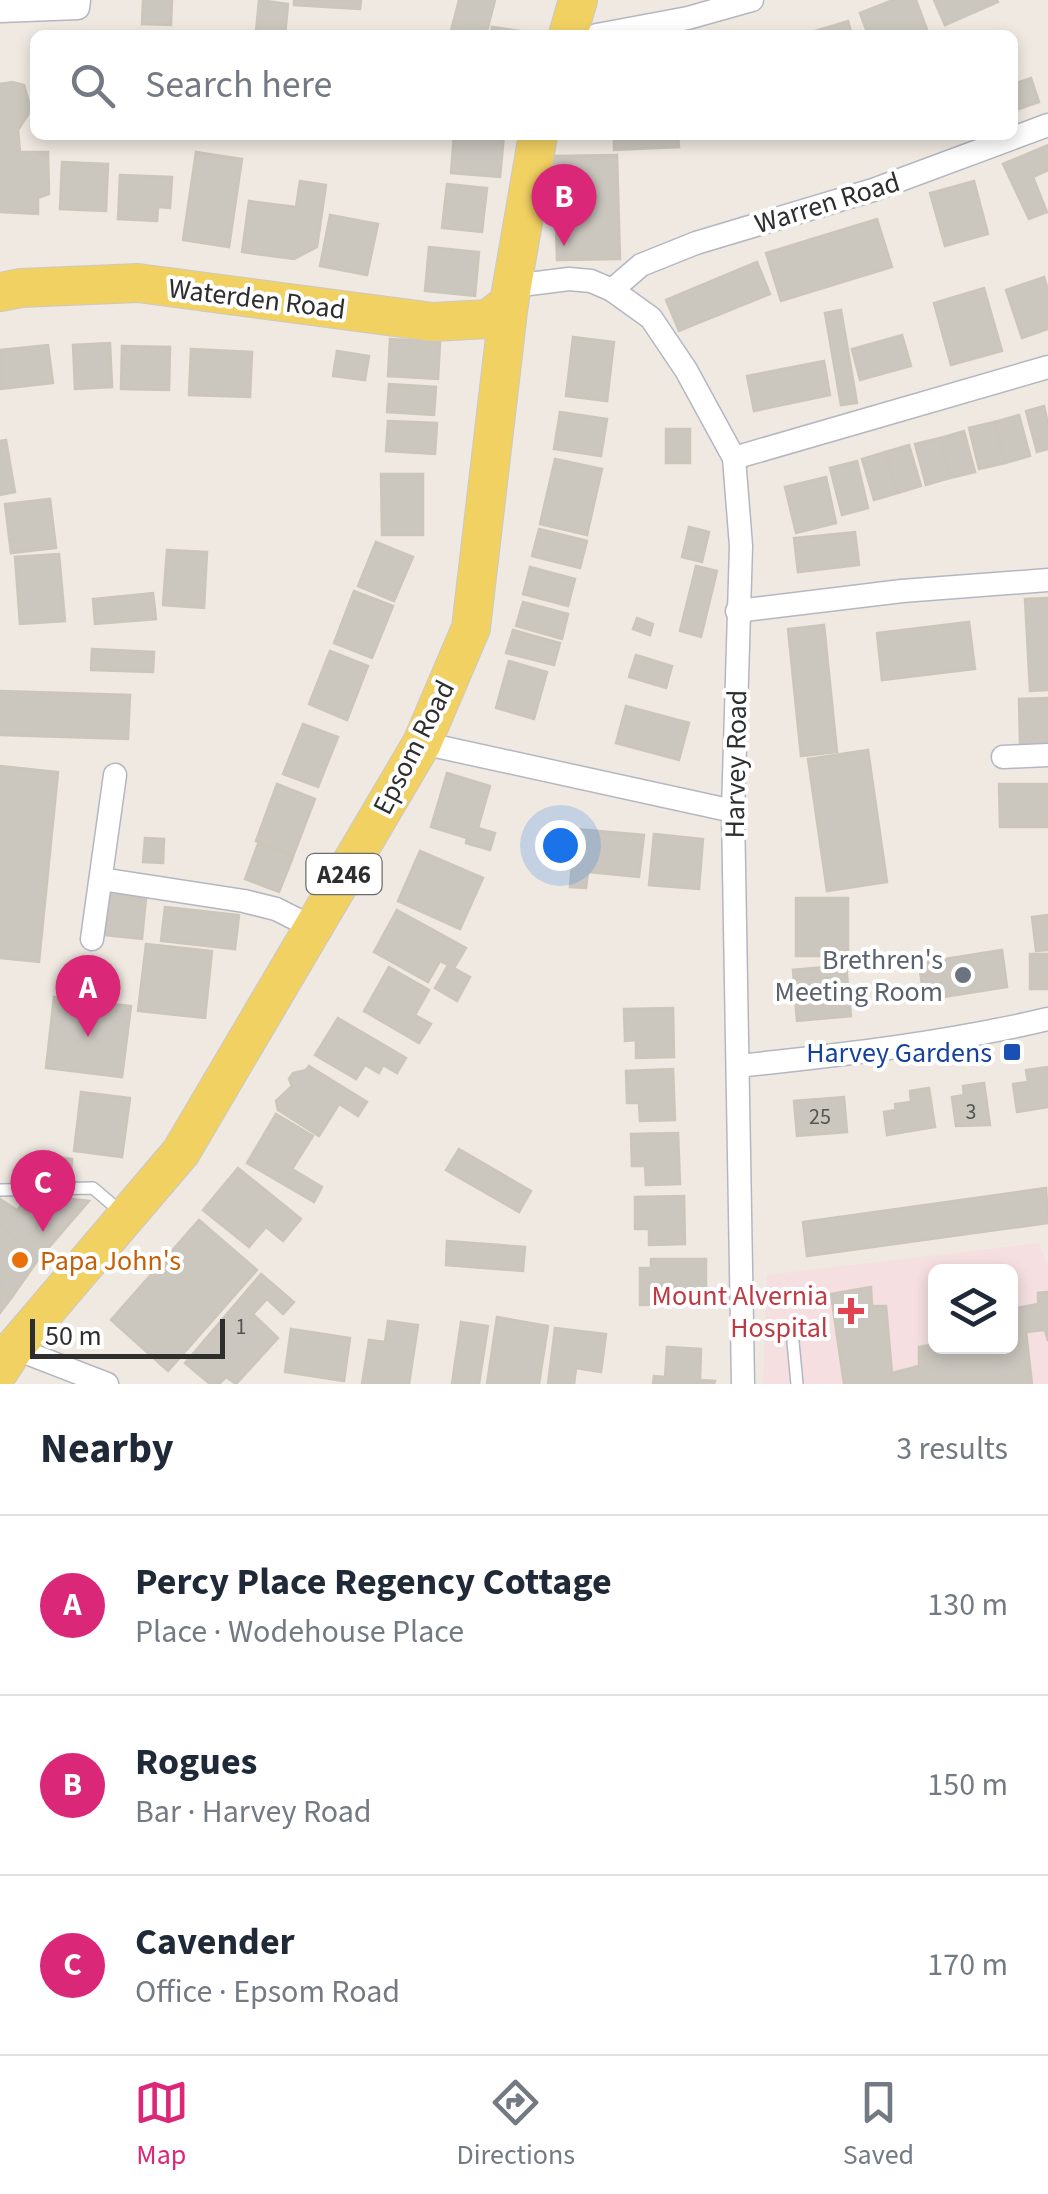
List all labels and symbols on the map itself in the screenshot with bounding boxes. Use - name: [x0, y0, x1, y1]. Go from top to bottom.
- street label: Warren Road: [750, 162, 905, 244]
- pin: B: [532, 164, 596, 246]
- street label: Waterden Road: [166, 268, 348, 330]
- street label: Epsom Road: [363, 673, 465, 822]
- street label: Harvey Road: [715, 689, 757, 839]
- your location: [535, 820, 586, 871]
- road number: A246: [306, 854, 382, 894]
- place label: Brethren's Meeting Room: [775, 940, 943, 1012]
- pin: A: [56, 954, 120, 1037]
- marker: Brethren's Meeting Room: [952, 964, 974, 986]
- place label: Harvey Gardens: [806, 1033, 992, 1073]
- marker: Harvey Gardens: [1001, 1041, 1023, 1063]
- house number: 3: [966, 1096, 976, 1128]
- house number: 25: [809, 1101, 831, 1133]
- pin: C: [10, 1150, 76, 1232]
- place label: Papa John's: [40, 1241, 181, 1281]
- marker: Papa John's: [9, 1249, 31, 1271]
- place label: Mount Alvernia Hospital: [652, 1276, 828, 1348]
- marker: Mount Alvernia Hospital: [838, 1298, 864, 1324]
- house number: 1: [236, 1311, 246, 1343]
- scale bar: [30, 1314, 225, 1358]

